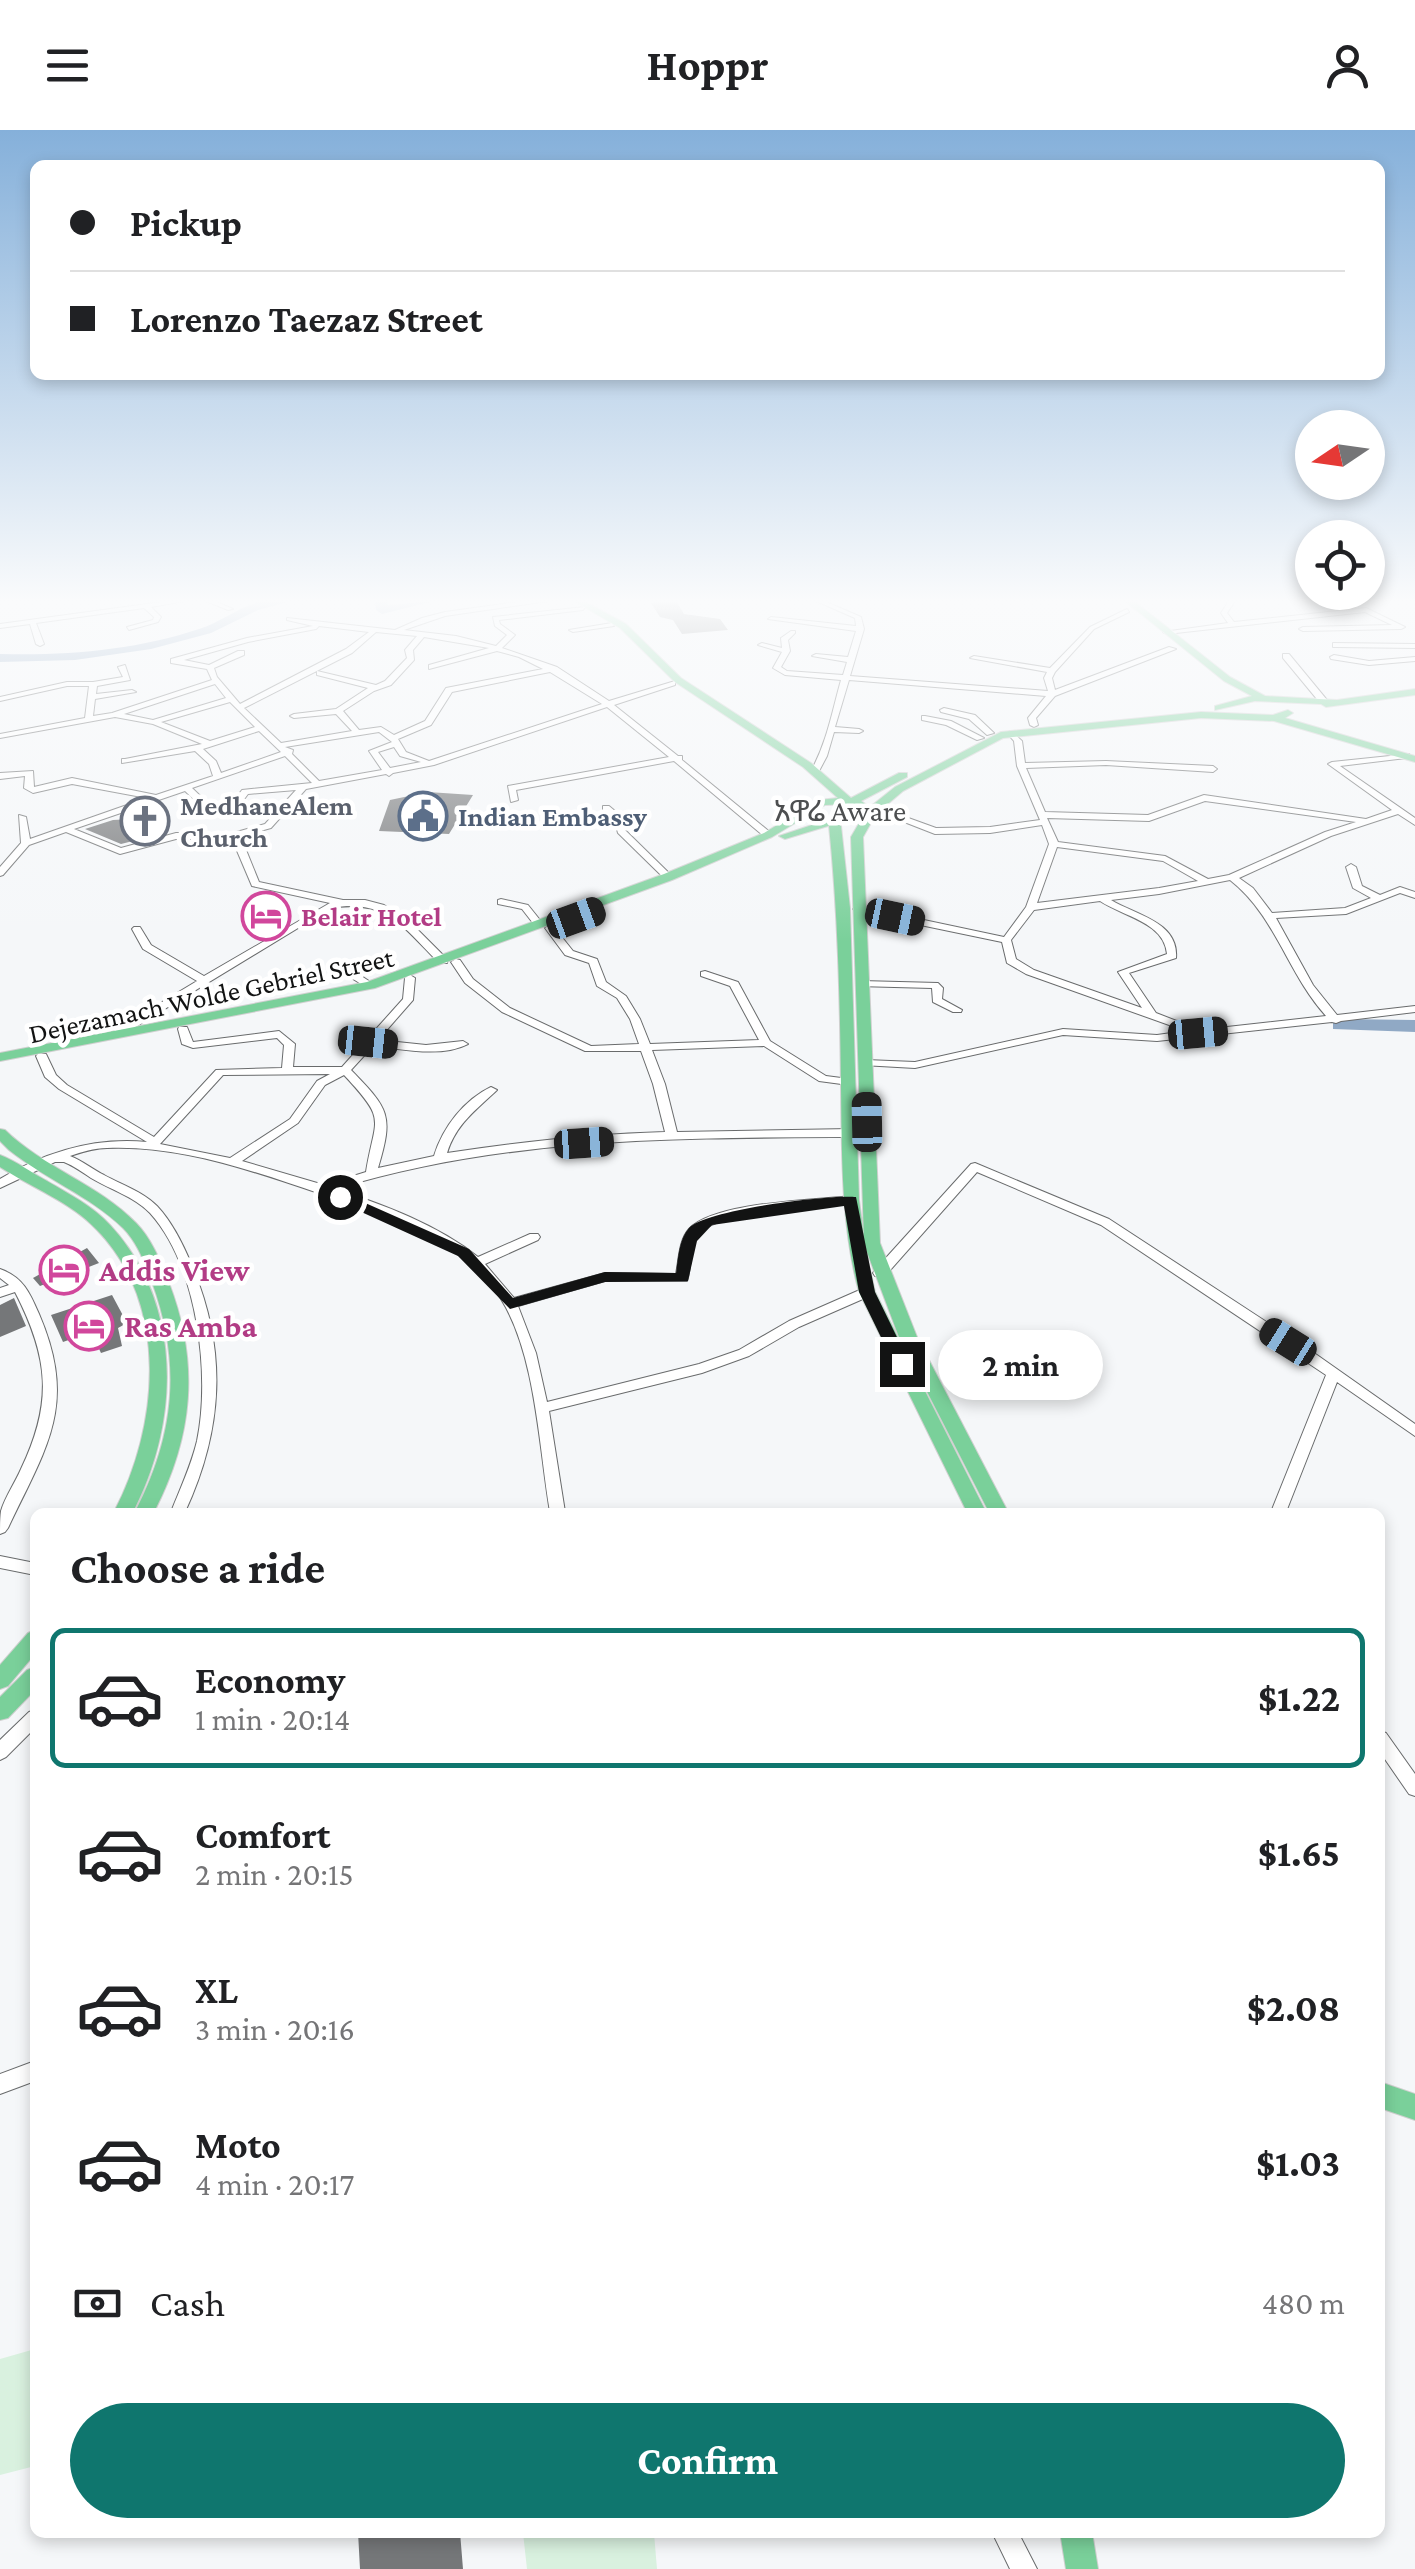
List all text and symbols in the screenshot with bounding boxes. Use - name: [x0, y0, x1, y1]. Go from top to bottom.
- icon: menu: [40, 38, 95, 93]
- icon: person: [1320, 38, 1375, 93]
- text: Hoppr: [647, 40, 768, 90]
- text: Pickup: [130, 202, 242, 244]
- text: Lorenzo Taezaz Street: [130, 298, 483, 340]
- north arrow: [1295, 410, 1385, 500]
- map controls: [1295, 410, 1385, 610]
- button: locate: [1295, 520, 1385, 610]
- place label: MedhaneAlem Church: [180, 790, 353, 853]
- public building icon: Indian Embassy: [397, 790, 449, 842]
- district label: አዋሬ Aware: [774, 794, 906, 827]
- church icon: MedhaneAlem Church: [119, 795, 171, 847]
- place label: Indian Embassy: [458, 801, 647, 832]
- hotel icon: Belair Hotel: [240, 890, 292, 942]
- car: [543, 894, 609, 942]
- car: [863, 896, 927, 938]
- place label: Belair Hotel: [301, 901, 442, 932]
- street label: Dejezamach Wolde Gebriel Street: [26, 941, 397, 1049]
- car: [1167, 1015, 1229, 1051]
- car: [337, 1024, 399, 1060]
- car: [851, 1092, 883, 1152]
- car: [553, 1126, 615, 1160]
- route start: [318, 1175, 363, 1220]
- hotel icon: Addis View: [38, 1244, 90, 1296]
- place label: Addis View: [98, 1252, 250, 1288]
- hotel icon: Ras Amba: [63, 1300, 115, 1352]
- place label: Ras Amba: [124, 1308, 257, 1344]
- car: [1255, 1313, 1321, 1371]
- callout: 2 min: [937, 1329, 1102, 1399]
- route end: [880, 1342, 925, 1387]
- text: 2 min: [982, 1347, 1059, 1383]
- text: Choose a ride: [70, 1543, 325, 1593]
- icon: car: [75, 1653, 165, 1743]
- text: Economy: [195, 1659, 345, 1701]
- text: $1.22: [1258, 1677, 1340, 1719]
- text: 1 min · 20:14: [195, 1701, 350, 1737]
- icon: car: [75, 1808, 165, 1898]
- text: Comfort: [195, 1814, 331, 1856]
- text: $1.65: [1258, 1832, 1340, 1874]
- text: 2 min · 20:15: [195, 1856, 354, 1892]
- icon: car: [75, 1963, 165, 2053]
- text: XL: [195, 1969, 238, 2011]
- text: $2.08: [1247, 1987, 1340, 2029]
- text: 3 min · 20:16: [195, 2011, 355, 2047]
- icon: car: [75, 2118, 165, 2208]
- text: Moto: [195, 2124, 281, 2166]
- text: $1.03: [1256, 2142, 1340, 2184]
- text: 4 min · 20:17: [195, 2166, 354, 2202]
- icon: cash: [70, 2276, 125, 2331]
- text: Cash: [150, 2282, 225, 2324]
- text: 480 m: [1262, 2285, 1345, 2321]
- button: Confirm: [70, 2403, 1345, 2518]

